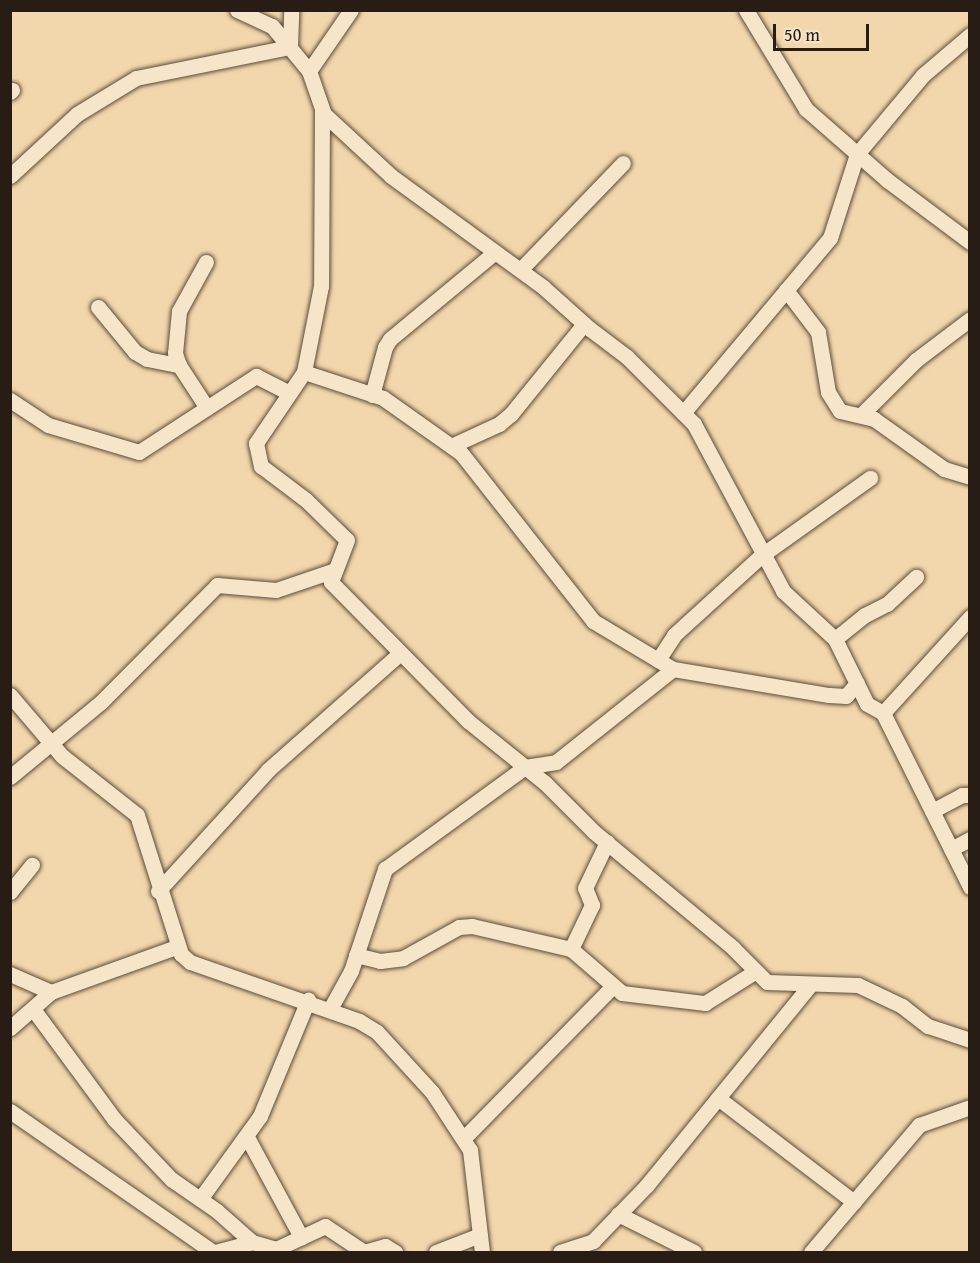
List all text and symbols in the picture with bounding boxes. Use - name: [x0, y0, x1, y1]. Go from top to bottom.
- scale bar: [776, 12, 872, 50]
- text: 50 m: [784, 21, 820, 48]

